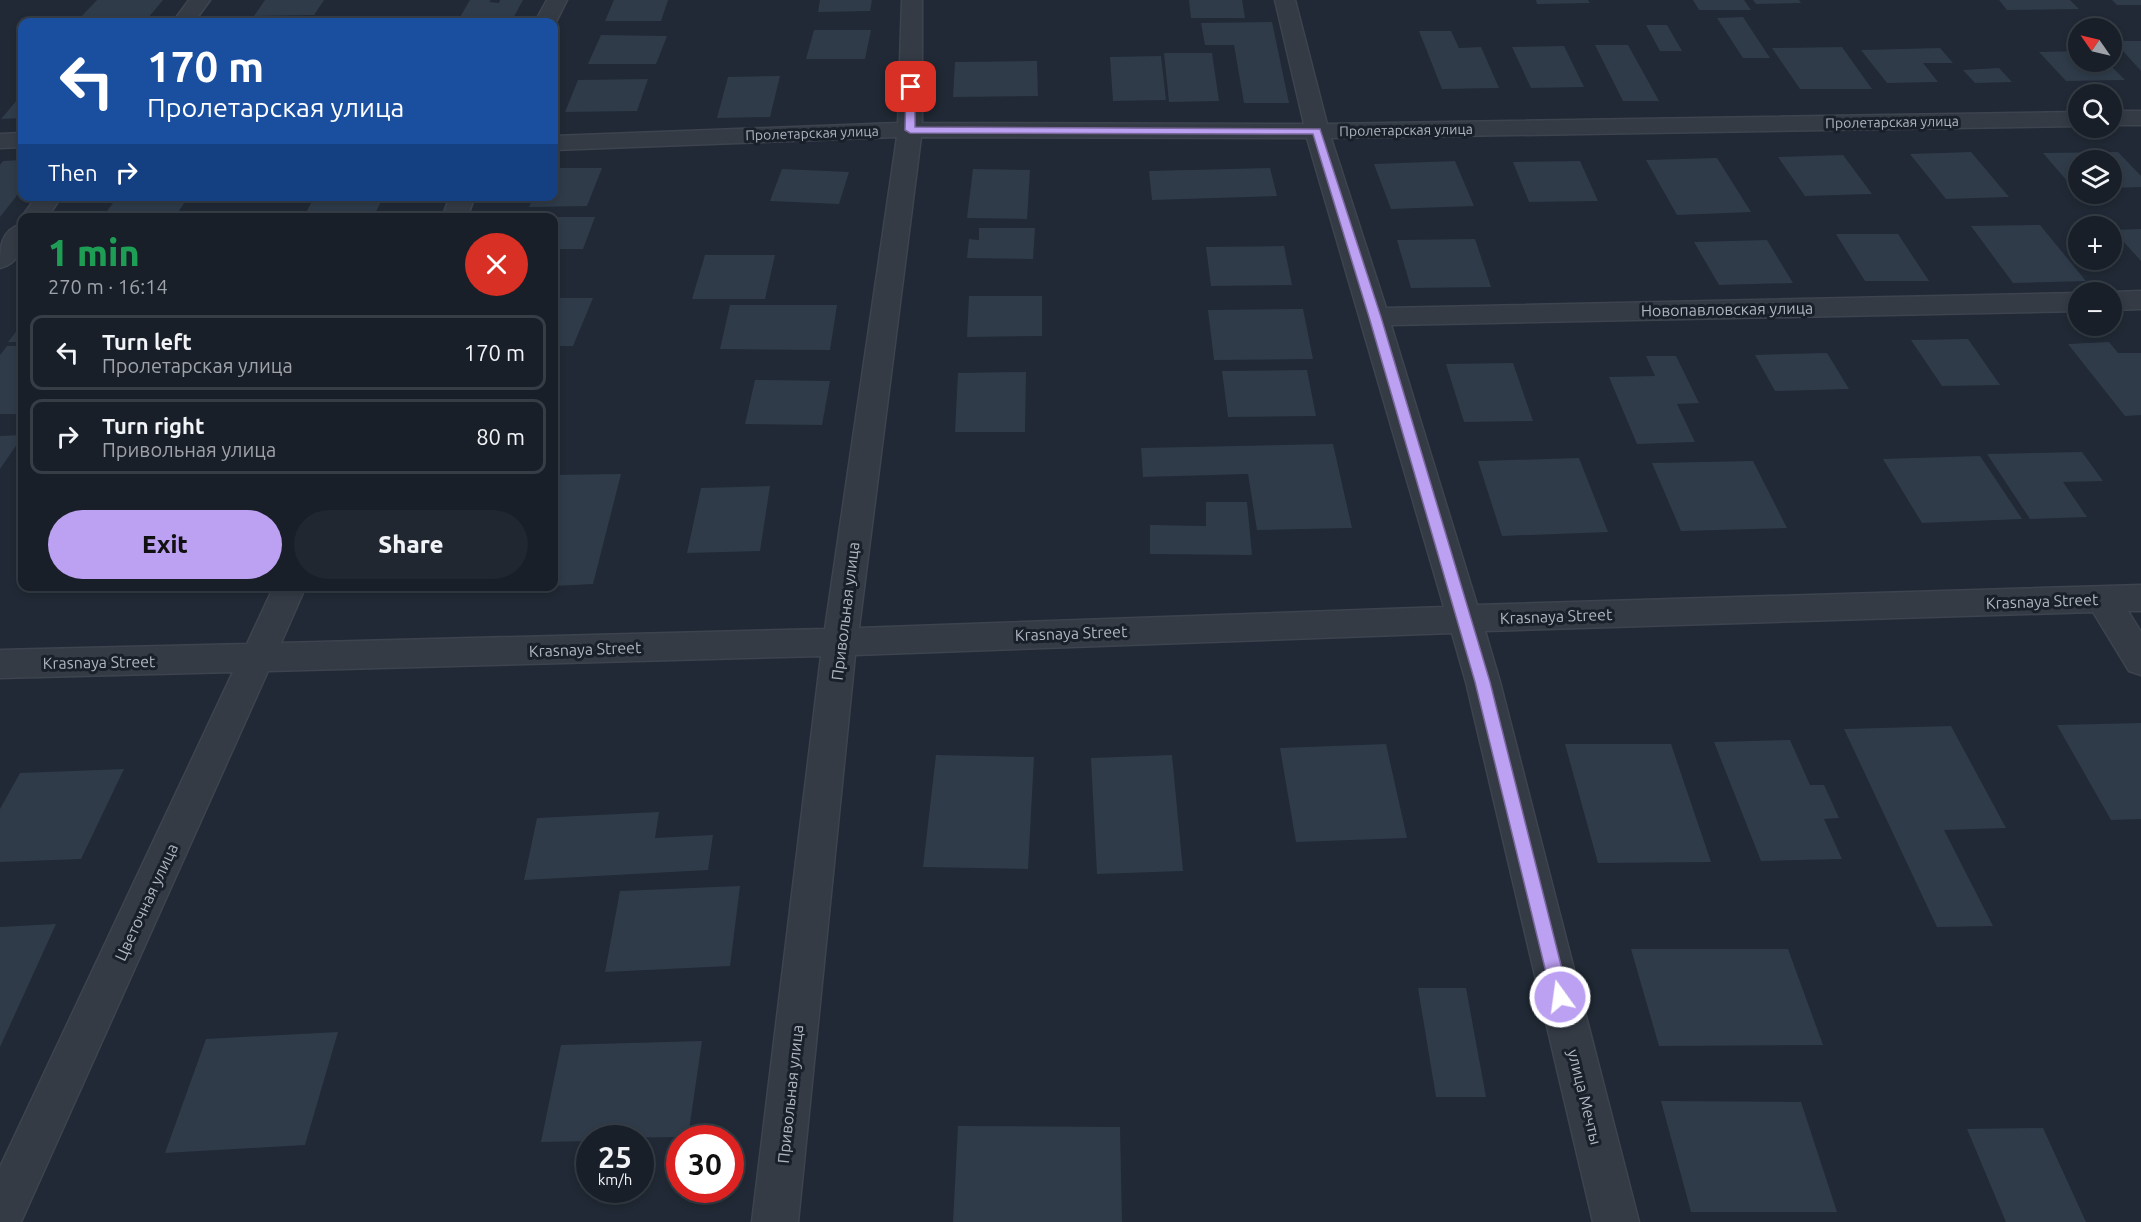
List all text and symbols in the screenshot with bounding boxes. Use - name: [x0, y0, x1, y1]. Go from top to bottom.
- north arrow: [2068, 18, 2122, 72]
- map controls: [2068, 18, 2122, 336]
- icon: left: [48, 42, 126, 120]
- text: 170 m: [147, 43, 264, 90]
- pin: [885, 61, 936, 112]
- icon: arrive: [894, 70, 927, 103]
- button: search: [2068, 84, 2122, 138]
- text: Пролетарская улица: [147, 92, 405, 122]
- street label: Пролетарская улица: [1825, 113, 1959, 131]
- street label: Пролетарская улица: [1339, 121, 1473, 139]
- street label: Пролетарская улица: [745, 123, 879, 143]
- button: layers: [2068, 150, 2122, 204]
- icon: right: [110, 156, 143, 189]
- text: Then: [48, 160, 98, 185]
- button: +: [2068, 216, 2122, 270]
- text: 1 min: [48, 232, 140, 273]
- button: close: [465, 233, 528, 296]
- text: 270 m · 16:14: [48, 275, 168, 298]
- button: −: [2068, 282, 2122, 336]
- street label: Новопавловская улица: [1641, 298, 1813, 320]
- text: Turn left: [102, 329, 192, 354]
- icon: left: [51, 336, 84, 369]
- text: 170 m: [464, 340, 525, 365]
- text: Пролетарская улица: [102, 354, 293, 377]
- text: Turn right: [102, 413, 204, 438]
- icon: right: [51, 420, 84, 453]
- text: 80 m: [476, 424, 525, 449]
- text: Привольная улица: [102, 438, 276, 461]
- button: Exit: [48, 510, 282, 579]
- button: Share: [294, 510, 528, 579]
- street label: Привольная улица: [828, 541, 862, 681]
- street label: Krasnaya Street: [1985, 590, 2099, 612]
- street label: Krasnaya Street: [1499, 605, 1613, 627]
- street label: Krasnaya Street: [1014, 622, 1128, 644]
- street label: Krasnaya Street: [528, 638, 642, 660]
- street label: Krasnaya Street: [43, 652, 156, 672]
- street label: Цветочная улица: [111, 840, 181, 964]
- position arrow: [1528, 965, 1592, 1029]
- street label: Привольная улица: [774, 1024, 806, 1164]
- street label: улица Мечты: [1564, 1047, 1606, 1147]
- speed limit sign: 30: [666, 1125, 744, 1203]
- text: 25: [598, 1140, 632, 1174]
- text: km/h: [598, 1171, 632, 1188]

